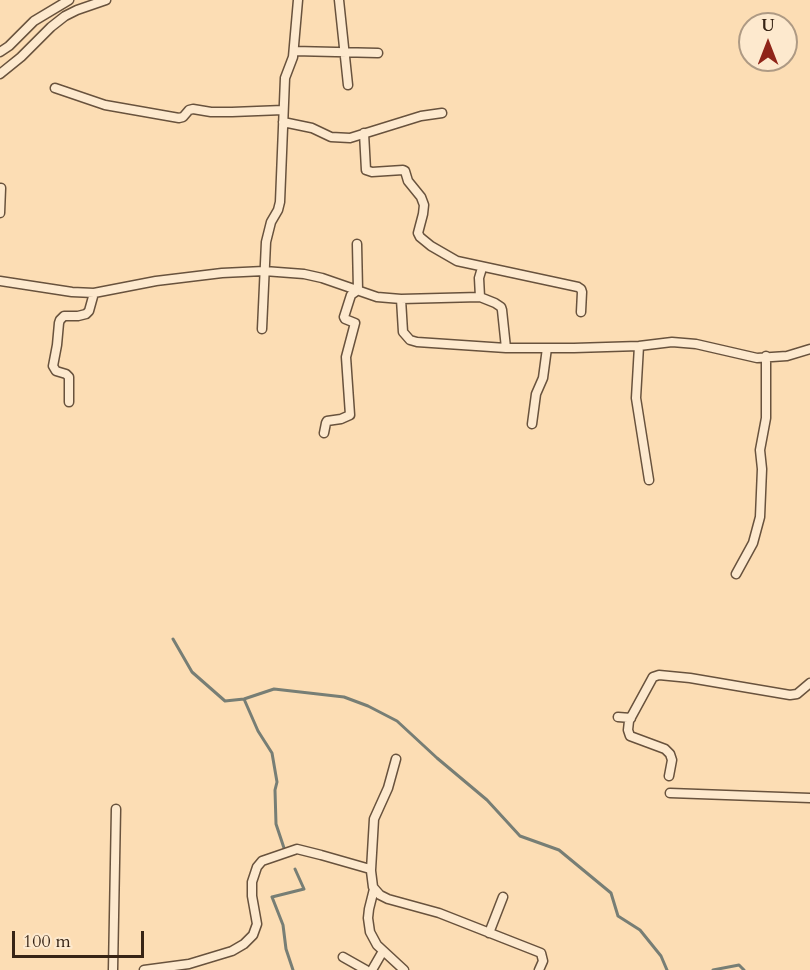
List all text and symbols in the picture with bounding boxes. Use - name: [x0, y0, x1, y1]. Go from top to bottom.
- north arrow: [738, 12, 798, 72]
- text: U: [761, 15, 775, 37]
- scale bar: [15, 919, 147, 957]
- text: 100 m: [23, 929, 71, 954]

